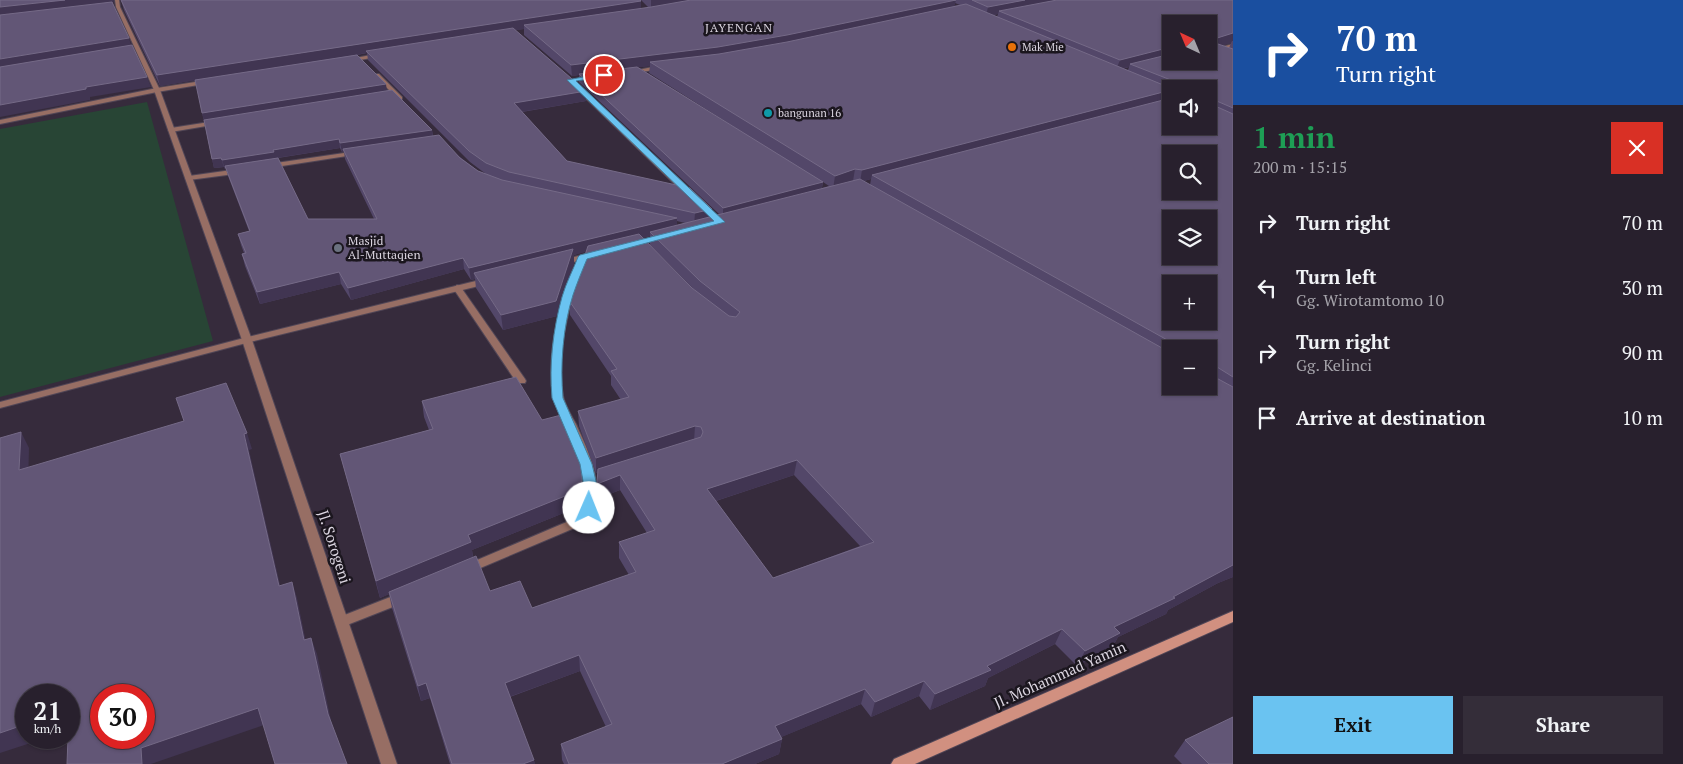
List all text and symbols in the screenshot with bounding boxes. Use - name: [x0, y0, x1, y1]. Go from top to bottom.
- north arrow: [1162, 15, 1218, 70]
- map controls: [1162, 15, 1217, 395]
- text: 70 m: [1336, 15, 1417, 61]
- district label: JAYENGAN: [705, 20, 773, 35]
- icon: right: [1253, 20, 1318, 85]
- place label: Mak Mie: [1022, 40, 1064, 54]
- marker: Mak Mie: [1006, 41, 1018, 53]
- pin: [583, 54, 625, 96]
- text: Turn right: [1336, 59, 1436, 88]
- icon: arrive: [590, 61, 618, 89]
- button: sound: [1162, 80, 1217, 135]
- place label: bangunan 16: [778, 106, 841, 120]
- marker: bangunan 16: [762, 107, 774, 119]
- text: 1 min: [1253, 117, 1335, 157]
- button: close: [1611, 122, 1663, 174]
- button: search: [1162, 145, 1217, 200]
- text: 200 m · 15:15: [1253, 156, 1347, 178]
- icon: right: [1253, 209, 1281, 237]
- button: layers: [1162, 210, 1217, 265]
- text: Turn right: [1296, 210, 1390, 235]
- text: 70 m: [1622, 210, 1663, 235]
- place label: Masjid Al-Muttaqien: [348, 233, 421, 262]
- marker: Masjid Al-Muttaqien: [332, 242, 344, 254]
- text: Turn left: [1296, 264, 1377, 289]
- icon: left: [1253, 274, 1281, 302]
- button: +: [1162, 275, 1217, 330]
- text: 30 m: [1622, 275, 1663, 300]
- text: Gg. Wirotamtomo 10: [1296, 289, 1444, 311]
- text: Turn right: [1296, 329, 1390, 354]
- icon: right: [1253, 339, 1281, 367]
- button: −: [1162, 340, 1217, 395]
- text: 90 m: [1622, 340, 1663, 365]
- text: Gg. Kelinci: [1296, 354, 1372, 376]
- icon: arrive: [1253, 404, 1281, 432]
- text: Arrive at destination: [1296, 405, 1485, 430]
- text: 10 m: [1622, 405, 1663, 430]
- position arrow: [562, 481, 614, 533]
- street label: Jl. Sorogeni: [314, 507, 356, 586]
- street label: Jl. Mohammad Yamin: [990, 636, 1129, 712]
- speed limit sign: 30: [90, 684, 155, 749]
- text: 21: [33, 694, 62, 727]
- button: Exit: [1253, 696, 1453, 754]
- button: Share: [1463, 696, 1663, 754]
- text: km/h: [34, 721, 61, 736]

